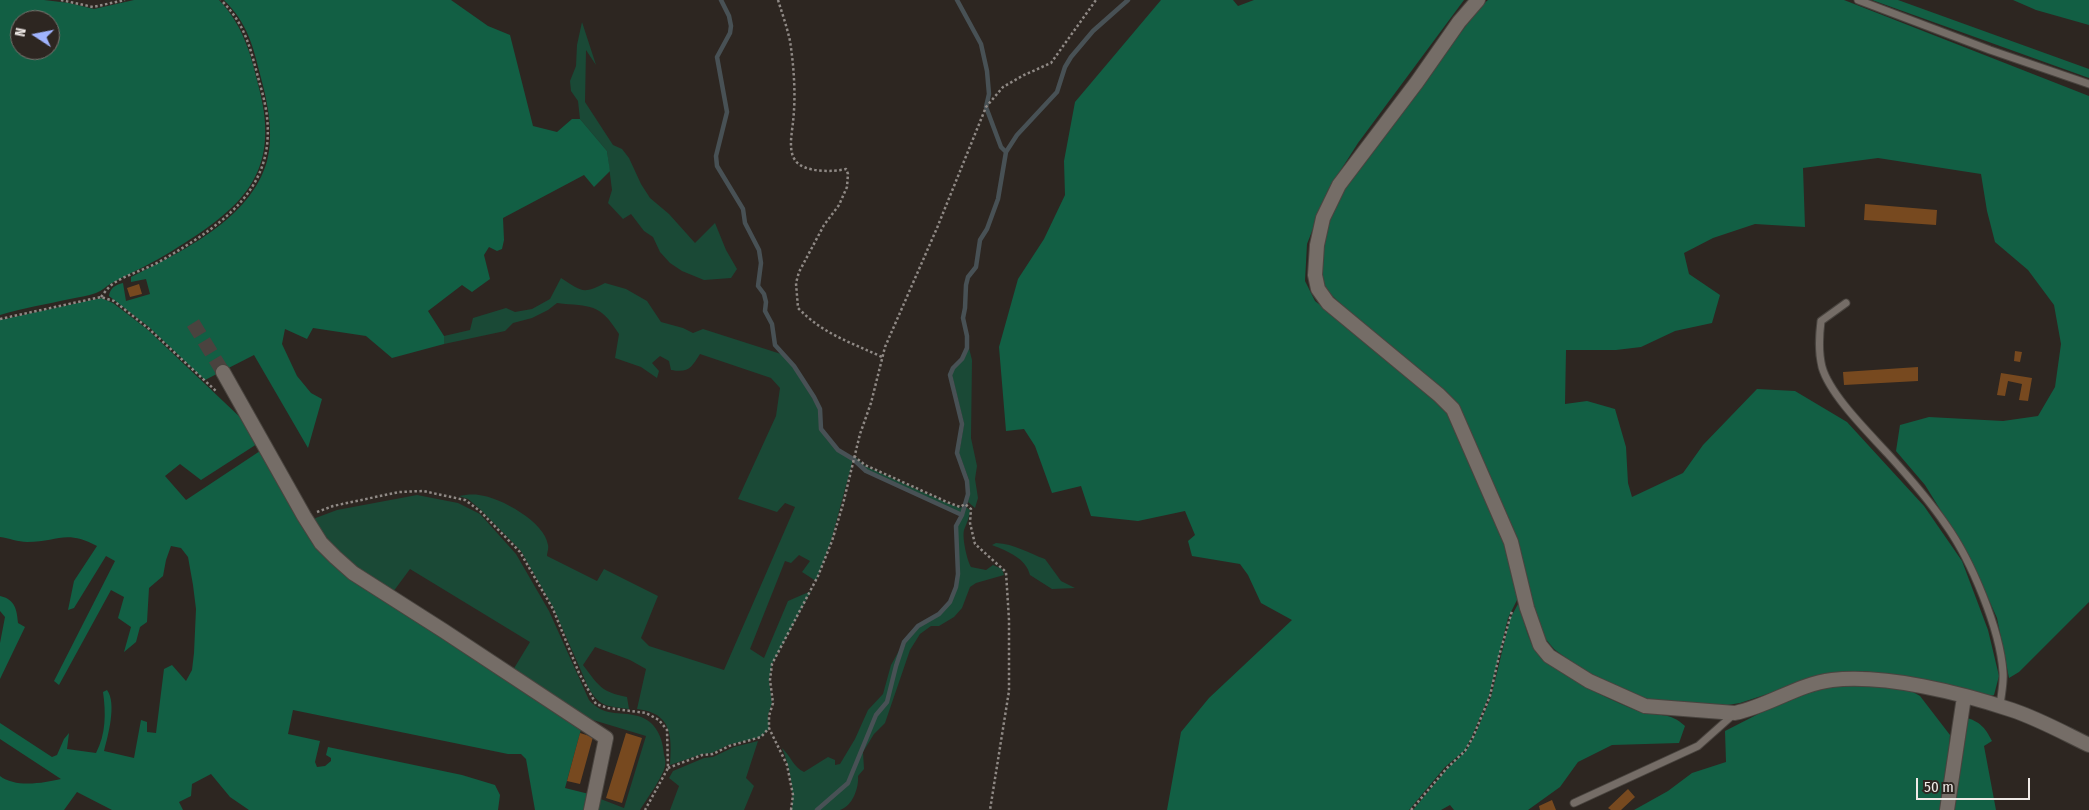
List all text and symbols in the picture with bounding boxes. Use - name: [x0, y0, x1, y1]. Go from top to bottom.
- north arrow: [10, 10, 60, 60]
- text: N: [12, 27, 30, 38]
- scale bar: [1919, 768, 2033, 800]
- text: 50 m: [1924, 778, 1954, 796]

